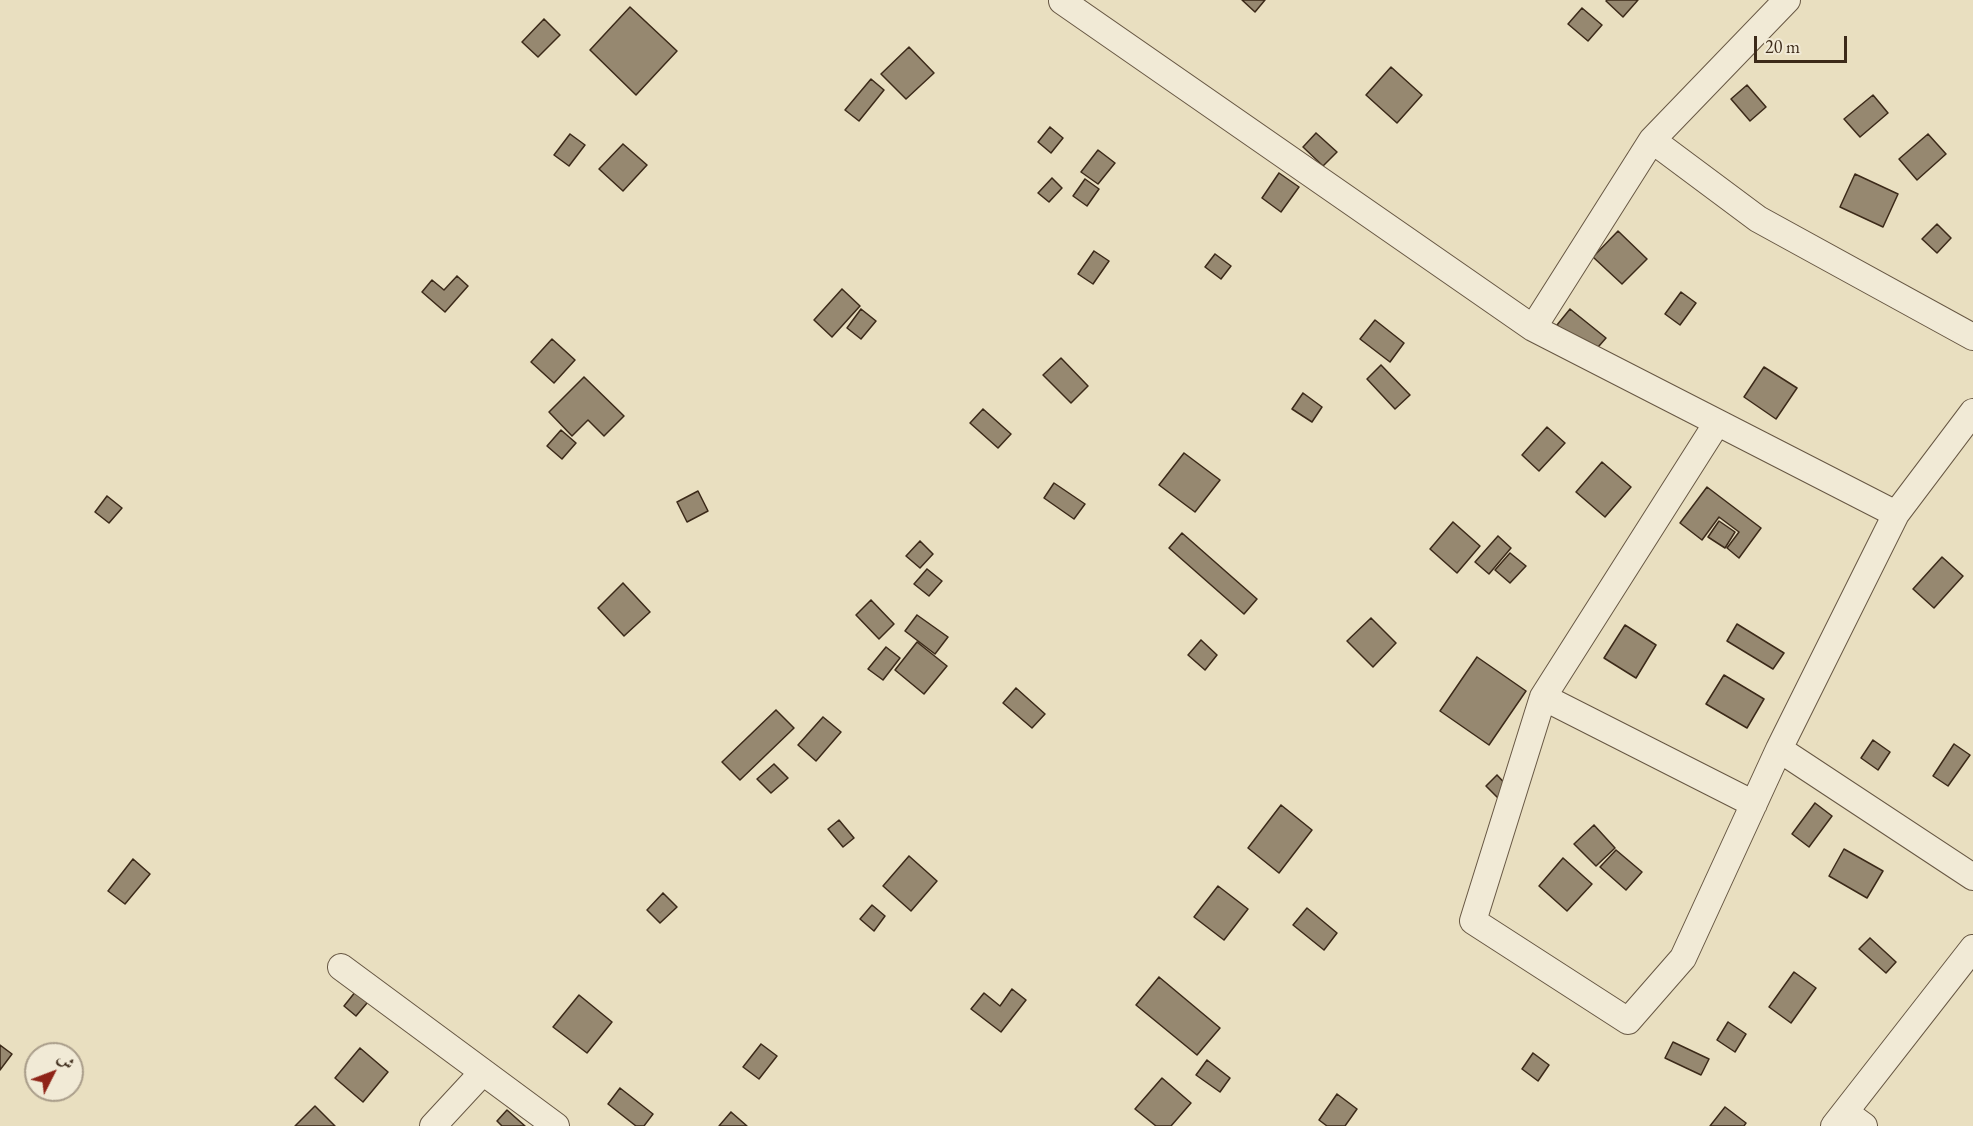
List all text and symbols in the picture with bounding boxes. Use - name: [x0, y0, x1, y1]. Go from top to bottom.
- scale bar: [1757, 24, 1850, 62]
- text: 20 m: [1765, 35, 1800, 58]
- north arrow: [24, 1042, 84, 1102]
- text: ش: [53, 1048, 79, 1074]

